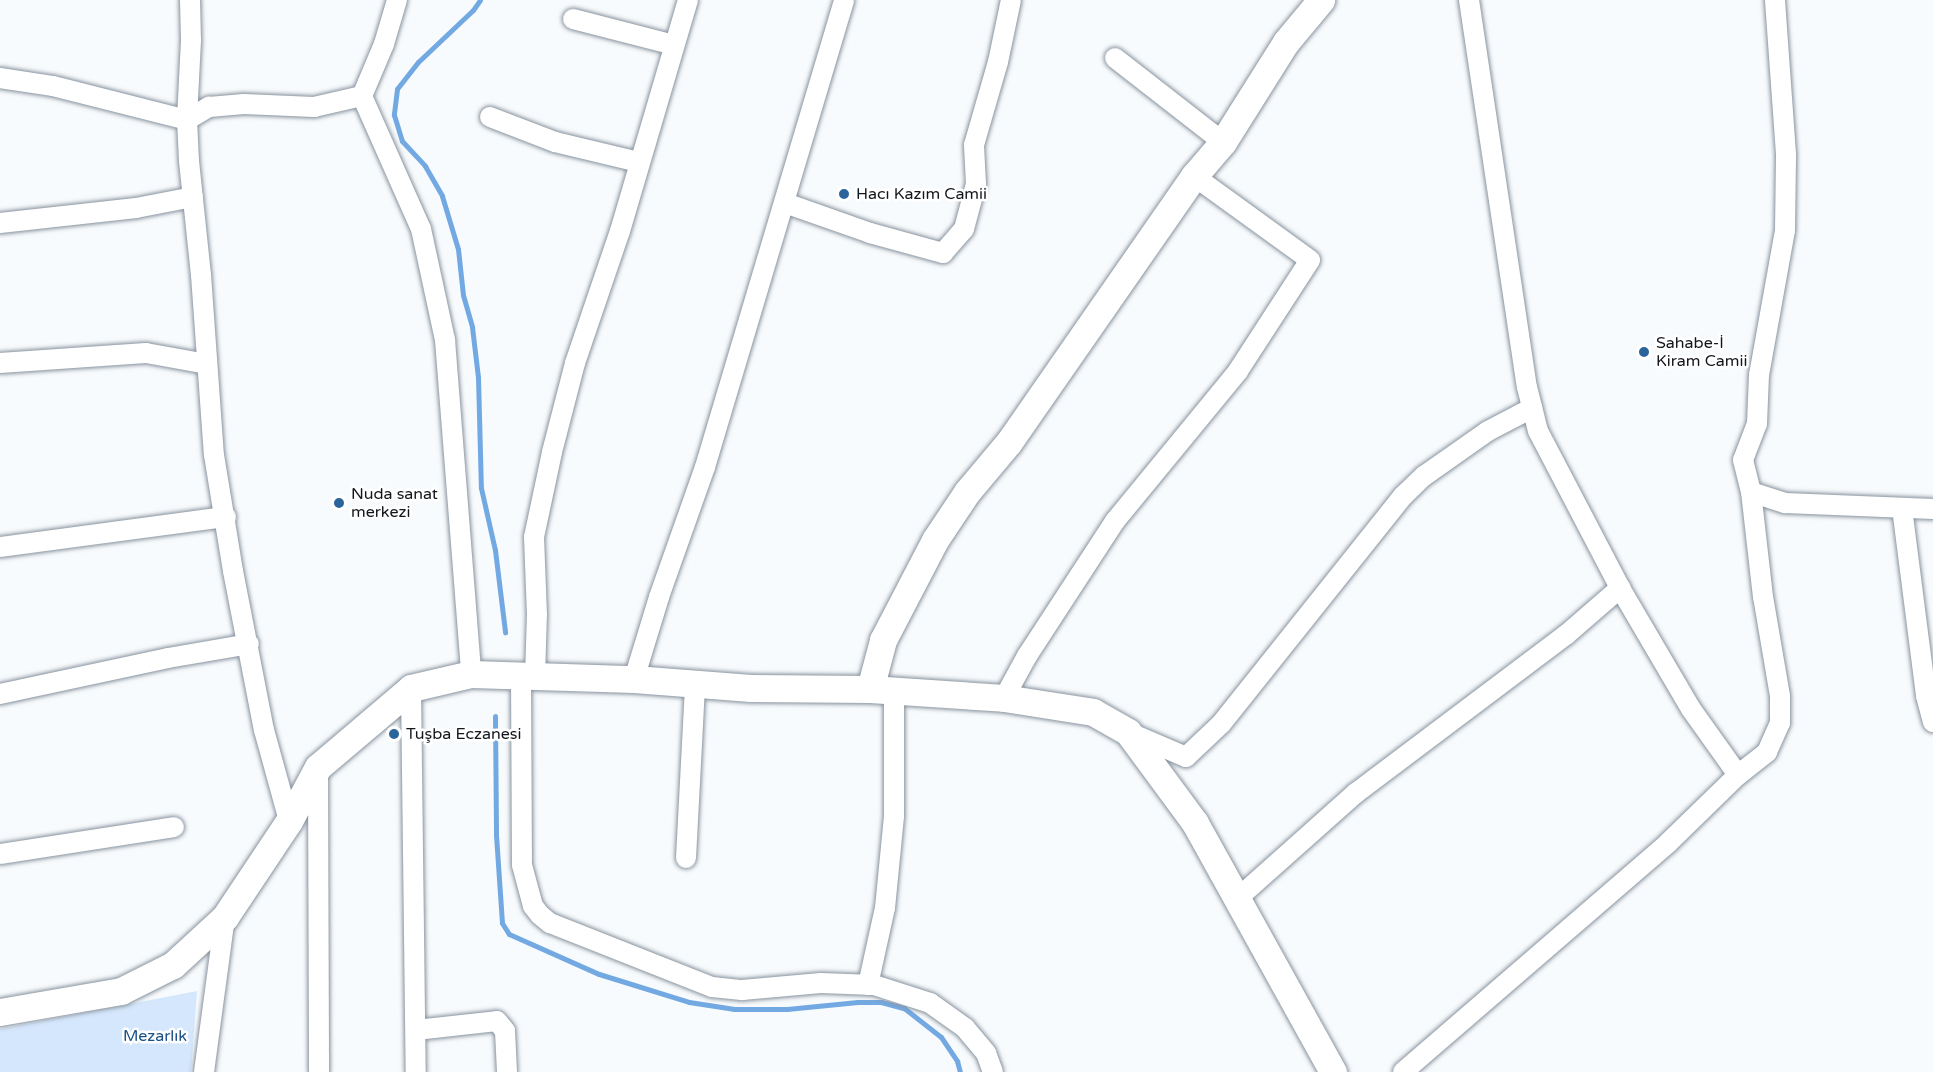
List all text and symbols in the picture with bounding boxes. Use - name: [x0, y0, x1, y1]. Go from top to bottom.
- place label: Hacı Kazım Camii: [856, 184, 987, 204]
- marker: Hacı Kazım Camii: [837, 187, 851, 201]
- place label: Sahabe-İ Kiram Camii: [1656, 333, 1747, 371]
- marker: Sahabe-İ Kiram Camii: [1637, 345, 1651, 359]
- place label: Nuda sanat merkezi: [351, 484, 438, 522]
- marker: Nuda sanat merkezi: [332, 496, 346, 510]
- place label: Tuşba Eczanesi: [406, 724, 521, 744]
- marker: Tuşba Eczanesi: [387, 727, 401, 741]
- park label: Mezarlık: [123, 1026, 187, 1046]

